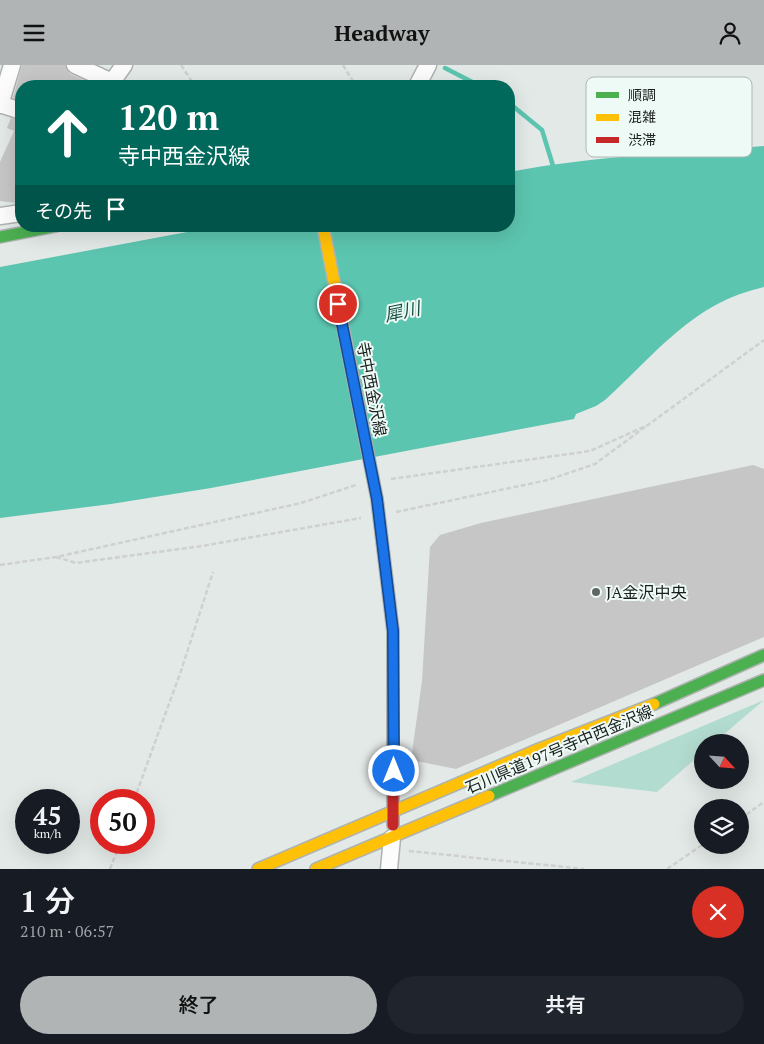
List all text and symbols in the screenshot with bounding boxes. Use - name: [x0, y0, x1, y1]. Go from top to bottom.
- text: Headway: [334, 18, 430, 47]
- icon: menu: [20, 19, 48, 47]
- icon: person: [716, 19, 744, 47]
- legend: [586, 77, 752, 157]
- text: 順調: [628, 85, 656, 104]
- text: 120 m: [118, 94, 219, 140]
- icon: ahead: [35, 100, 100, 165]
- text: 混雑: [628, 107, 656, 126]
- text: 渋滞: [628, 130, 656, 149]
- text: 寺中西金沢線: [118, 141, 250, 170]
- icon: arrive: [102, 195, 130, 223]
- text: その先: [35, 198, 92, 223]
- pin: [317, 283, 359, 325]
- icon: arrive: [324, 290, 352, 318]
- water label: 犀川: [382, 295, 424, 326]
- street label: 寺中西金沢線: [352, 340, 392, 438]
- place label: JA金沢中央: [606, 581, 686, 603]
- marker: JA金沢中央: [590, 586, 602, 598]
- street label: 石川県道197号寺中西金沢線: [462, 699, 656, 799]
- north arrow: [694, 734, 749, 789]
- map controls: [694, 734, 749, 854]
- position arrow: [367, 744, 419, 796]
- speed limit sign: 50: [90, 789, 155, 854]
- text: 45: [33, 799, 62, 832]
- button: layers: [694, 799, 749, 854]
- text: km/h: [34, 826, 61, 841]
- text: 1 分: [20, 881, 75, 921]
- button: close: [692, 886, 744, 938]
- text: 210 m · 06:57: [20, 920, 114, 942]
- button: 終了: [20, 976, 377, 1034]
- button: 共有: [387, 976, 744, 1034]

